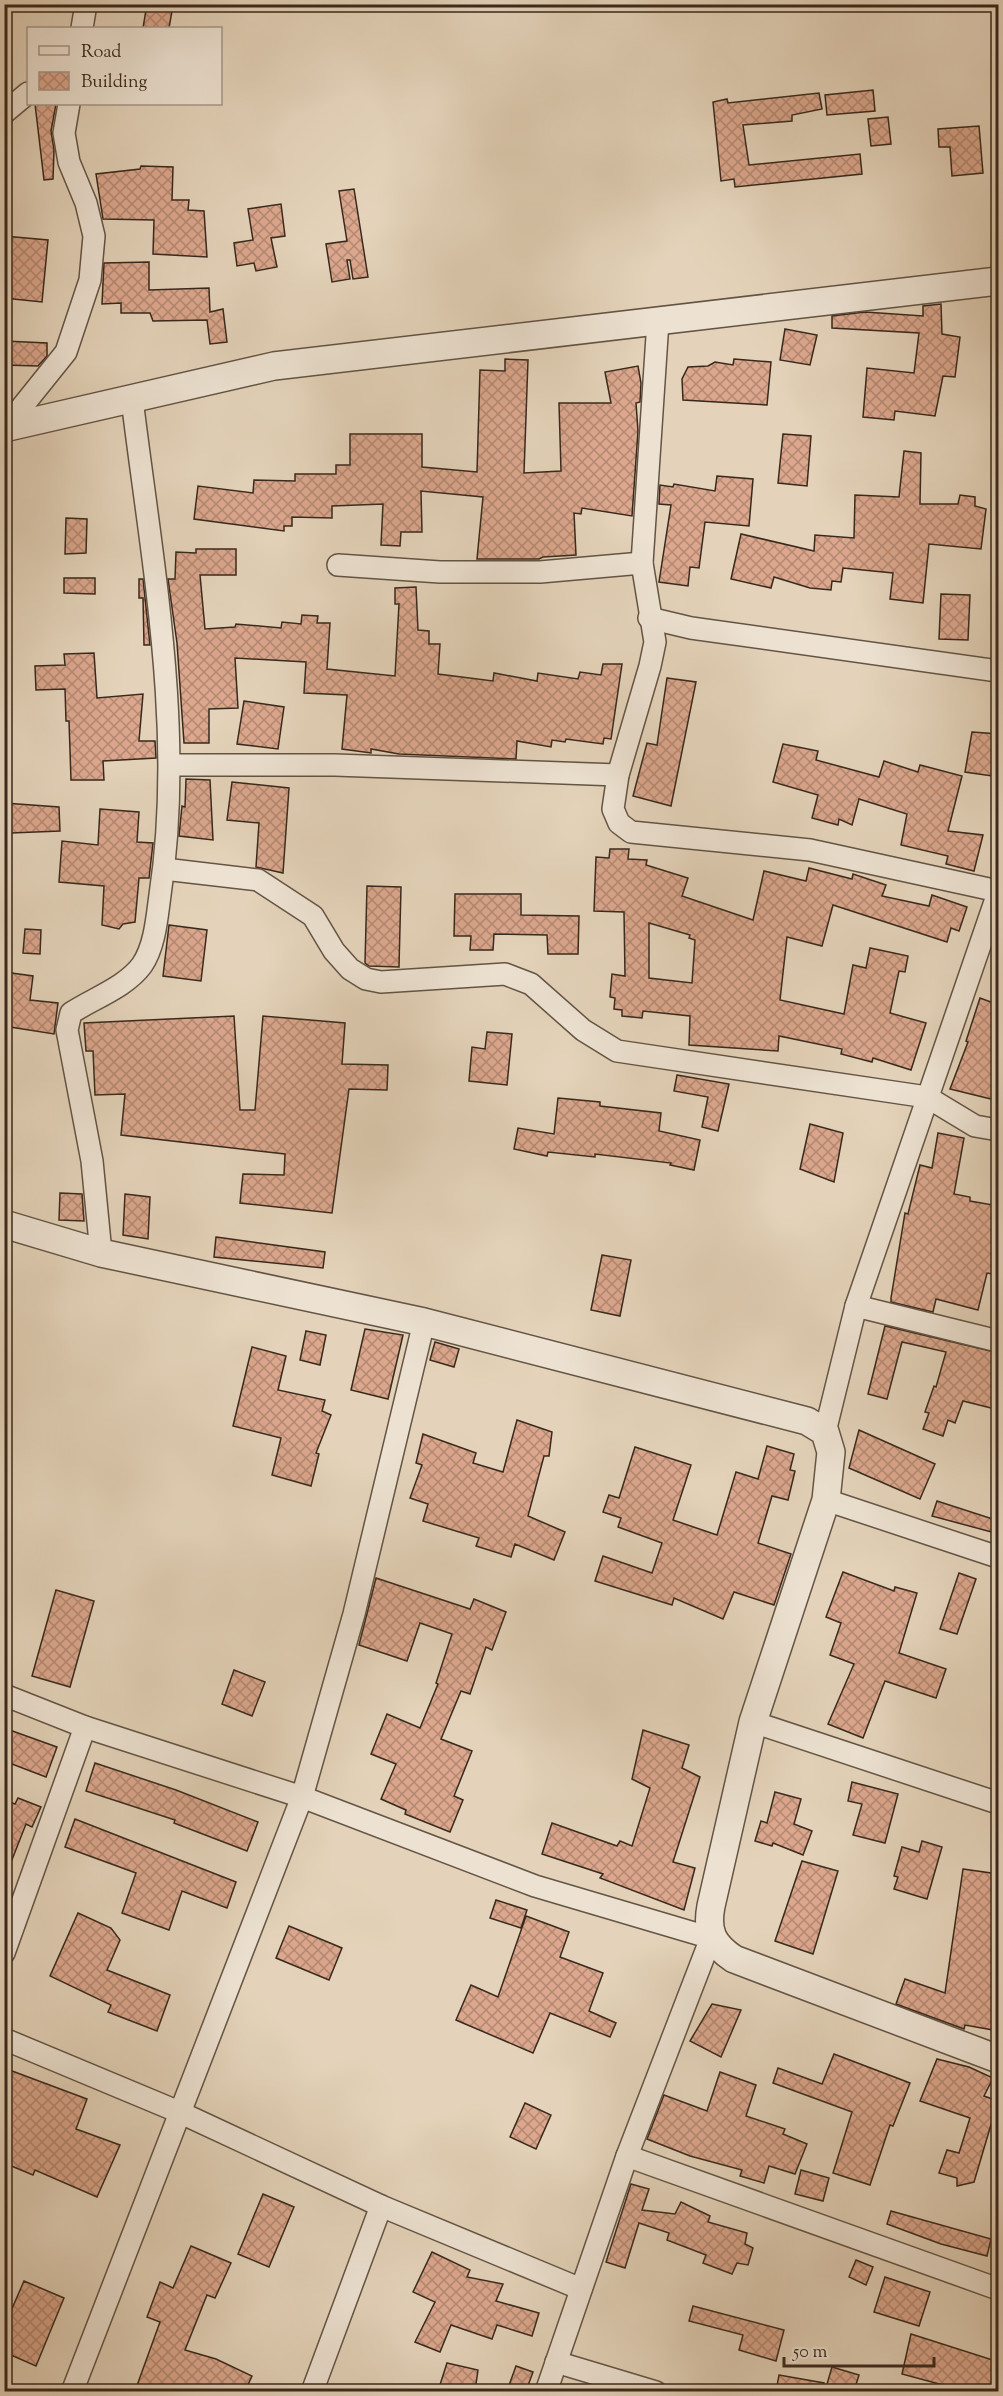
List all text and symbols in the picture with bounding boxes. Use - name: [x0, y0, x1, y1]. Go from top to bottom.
- legend: [27, 27, 222, 105]
- text: Road: [81, 40, 121, 66]
- text: Building: [81, 70, 147, 96]
- scale bar: [784, 2330, 934, 2368]
- text: 50 m: [792, 2340, 828, 2366]

